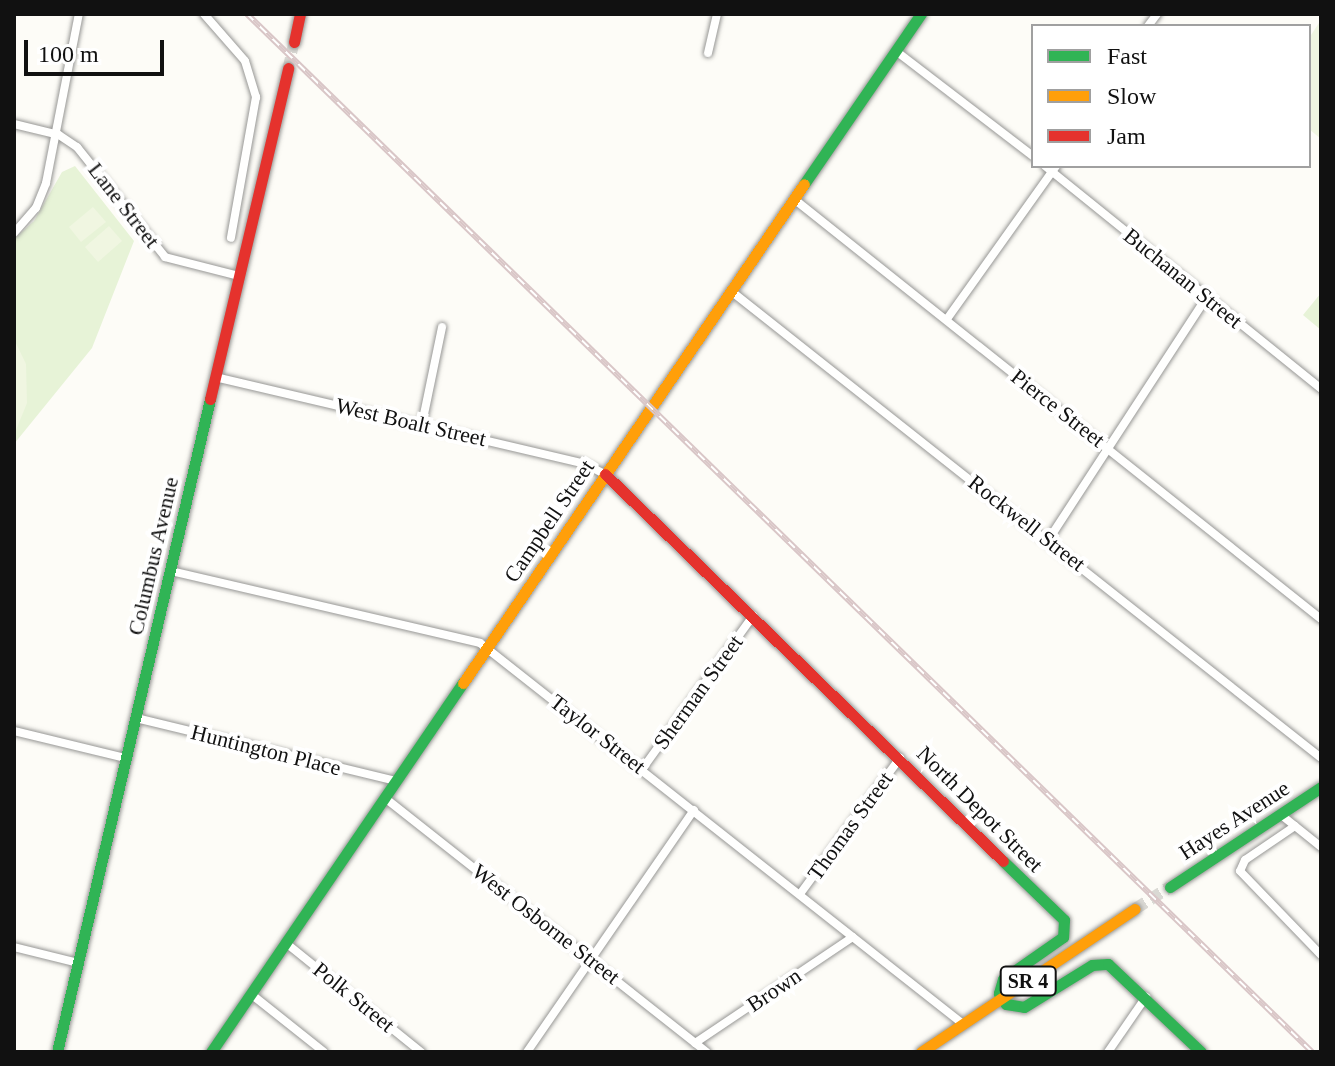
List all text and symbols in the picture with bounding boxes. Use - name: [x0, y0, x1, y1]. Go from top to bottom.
- scale bar: [28, 24, 168, 74]
- legend: [1031, 24, 1311, 168]
- text: 100 m: [38, 41, 99, 67]
- text: Fast: [1107, 43, 1147, 69]
- text: Slow: [1107, 83, 1156, 109]
- text: Jam: [1107, 123, 1146, 149]
- street label: Lane Street: [83, 157, 165, 253]
- street label: Buchanan Street: [1118, 222, 1248, 334]
- street label: Pierce Street: [1006, 363, 1110, 453]
- street label: West Boalt Street: [333, 392, 489, 452]
- street label: Campbell Street: [498, 455, 600, 587]
- street label: Rockwell Street: [963, 469, 1091, 577]
- street label: Columbus Avenue: [122, 474, 184, 638]
- street label: Sherman Street: [648, 630, 748, 754]
- street label: Taylor Street: [545, 689, 651, 779]
- street label: Huntington Place: [188, 719, 344, 781]
- street label: North Depot Street: [911, 740, 1049, 878]
- street label: Thomas Street: [802, 767, 898, 885]
- street label: Hayes Avenue: [1173, 774, 1295, 866]
- street label: West Osborne Street: [467, 858, 625, 990]
- street label: Polk Street: [308, 956, 400, 1038]
- street label: Brown: [742, 962, 806, 1018]
- road number: SR 4: [998, 965, 1058, 997]

